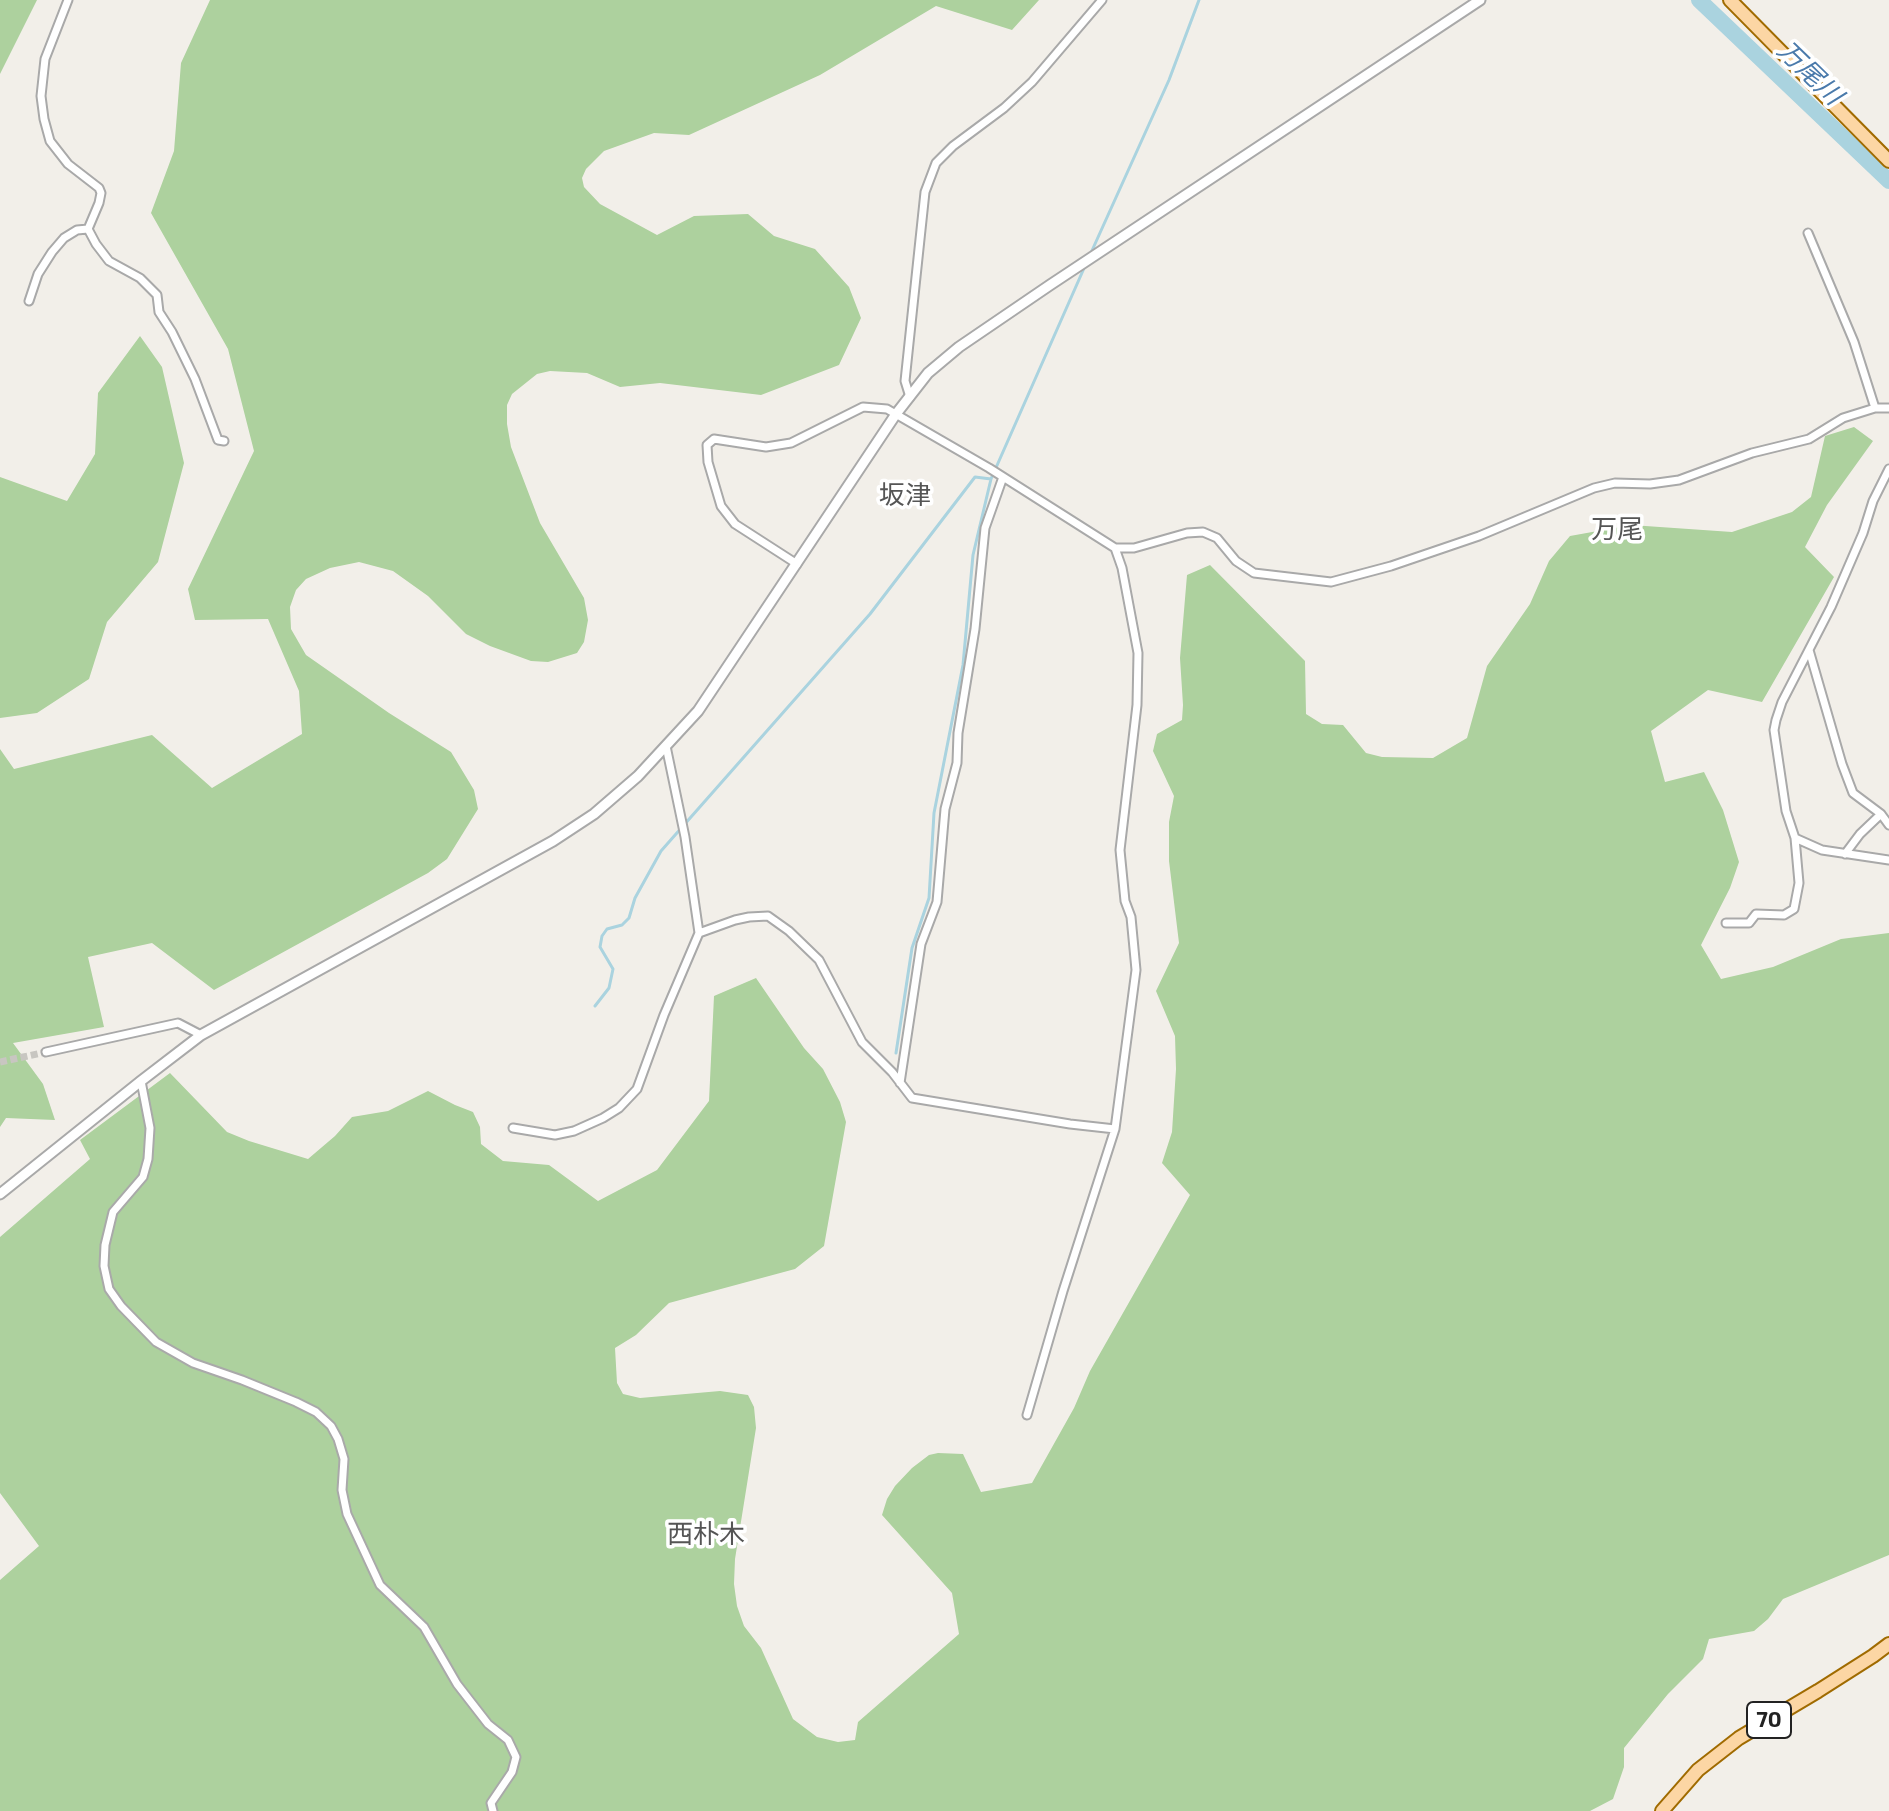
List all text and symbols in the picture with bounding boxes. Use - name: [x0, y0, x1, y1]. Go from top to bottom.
- water label: 万尾川: [1771, 35, 1849, 111]
- district label: 坂津: [879, 479, 931, 511]
- district label: 万尾: [1591, 513, 1643, 545]
- district label: 西朴木: [667, 1518, 745, 1550]
- road number: 70: [1747, 1702, 1791, 1738]

